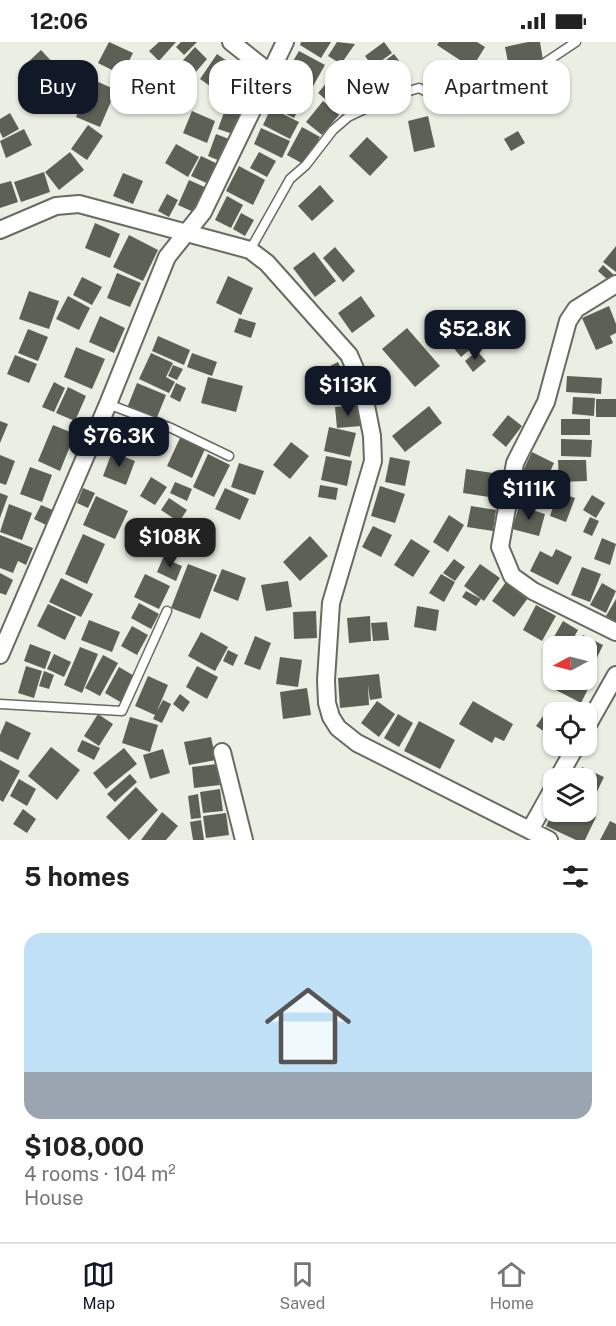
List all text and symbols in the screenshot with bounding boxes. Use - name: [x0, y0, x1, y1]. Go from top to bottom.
- text: 12:06: [30, 8, 88, 34]
- chip: Buy: [18, 60, 98, 114]
- chip: Rent: [110, 60, 197, 114]
- chip: Filters: [209, 60, 313, 114]
- chip: New: [325, 60, 411, 114]
- chip: Apartment: [423, 60, 570, 114]
- pin: $52.8K: [426, 310, 524, 361]
- text: $52.8K: [439, 317, 511, 341]
- pin: $113K: [306, 366, 390, 417]
- text: $113K: [319, 373, 377, 397]
- pin: $76.3K: [70, 417, 168, 468]
- text: $76.3K: [83, 424, 155, 448]
- pin: $111K: [487, 470, 571, 521]
- text: $111K: [502, 477, 556, 501]
- pin: $108K: [128, 518, 212, 569]
- text: $108K: [139, 525, 201, 549]
- north arrow: [543, 636, 597, 690]
- map controls: [543, 636, 597, 822]
- button: locate: [543, 702, 597, 756]
- button: layers: [543, 768, 597, 822]
- icon: filters: [559, 860, 592, 893]
- text: 5 homes: [24, 861, 130, 892]
- icon: home: [254, 972, 362, 1080]
- text: $108,000: [24, 1131, 144, 1162]
- text: 4 rooms · 104 m²: [24, 1162, 176, 1186]
- text: House: [24, 1186, 84, 1210]
- tab: Map: [82, 1258, 115, 1313]
- tab: Saved: [280, 1258, 325, 1313]
- tab: Home: [490, 1258, 534, 1313]

